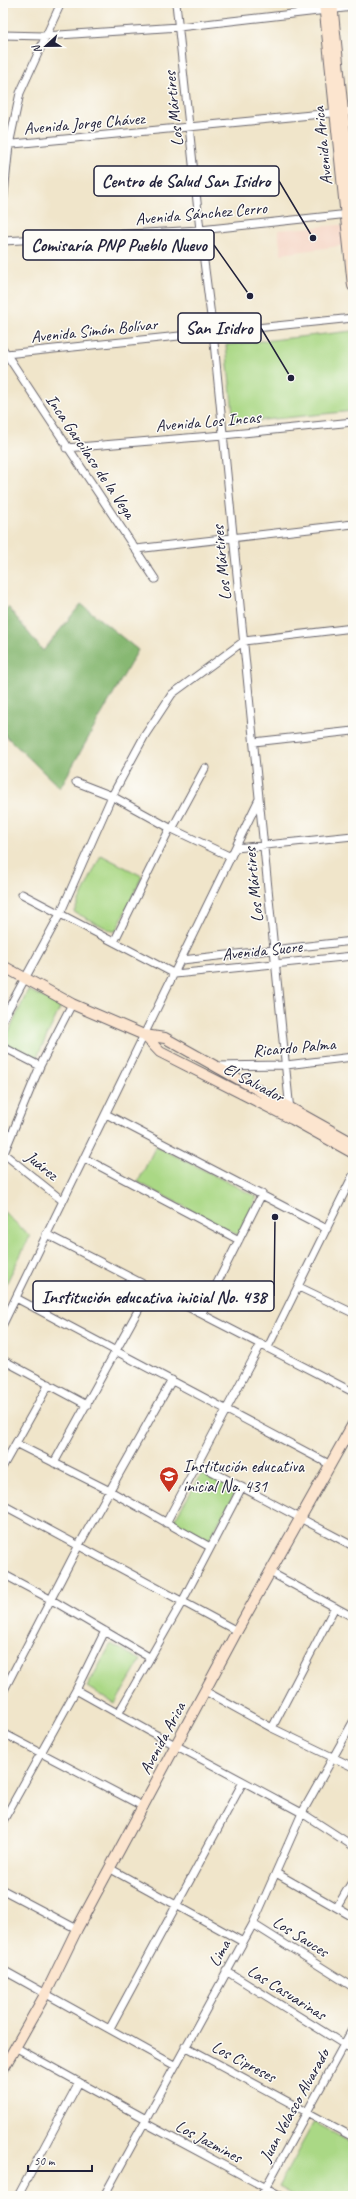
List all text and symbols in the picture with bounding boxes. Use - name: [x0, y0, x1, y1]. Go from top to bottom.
- north arrow: [26, 26, 66, 66]
- text: N: [28, 42, 44, 56]
- street label: Los Mártires: [159, 68, 188, 147]
- street label: Avenida Arica: [308, 105, 337, 186]
- street label: Avenida Jorge Chávez: [23, 108, 147, 139]
- callout: Centro de Salud San Isidro: [94, 166, 279, 196]
- text: Centro de Salud San Isidro: [102, 170, 272, 192]
- street label: Avenida Sánchez Cerro: [134, 197, 269, 230]
- callout: Comisaría PNP Pueblo Nuevo: [23, 230, 214, 260]
- text: Comisaría PNP Pueblo Nuevo: [31, 234, 208, 256]
- street label: Avenida Simón Bolívar: [30, 313, 160, 348]
- callout: San Isidro: [178, 313, 261, 343]
- text: San Isidro: [186, 317, 254, 339]
- street label: Inca Garcilaso de la Vega: [41, 390, 141, 524]
- street label: Avenida Los Incas: [155, 406, 263, 437]
- street label: Los Mártires: [207, 522, 236, 601]
- street label: Los Mártires: [239, 844, 268, 923]
- street label: Avenida Sucre: [221, 936, 304, 965]
- street label: Ricardo Palma: [252, 1033, 337, 1062]
- street label: El Salvador: [220, 1058, 289, 1108]
- street label: Juárez: [20, 1145, 63, 1186]
- callout: Institución educativa inicial No. 438: [33, 1281, 274, 1311]
- text: Institución educativa inicial No. 438: [42, 1286, 268, 1308]
- place label: Institución educativa inicial No. 431: [183, 1456, 305, 1497]
- school or university icon: Institución educativa inicial No. 431: [158, 1465, 180, 1493]
- street label: Avenida Arica: [135, 1698, 191, 1778]
- street label: Los Sauces: [269, 1911, 334, 1963]
- street label: Lima: [204, 1935, 236, 1970]
- street label: Las Casuarinas: [244, 1960, 331, 2026]
- street label: Los Cipreses: [208, 2036, 281, 2088]
- street label: Juan Velasco Alvarado: [254, 2044, 335, 2166]
- street label: Los Jazmines: [172, 2115, 247, 2168]
- scale bar: [28, 2147, 92, 2173]
- text: 50 m: [34, 2153, 56, 2169]

